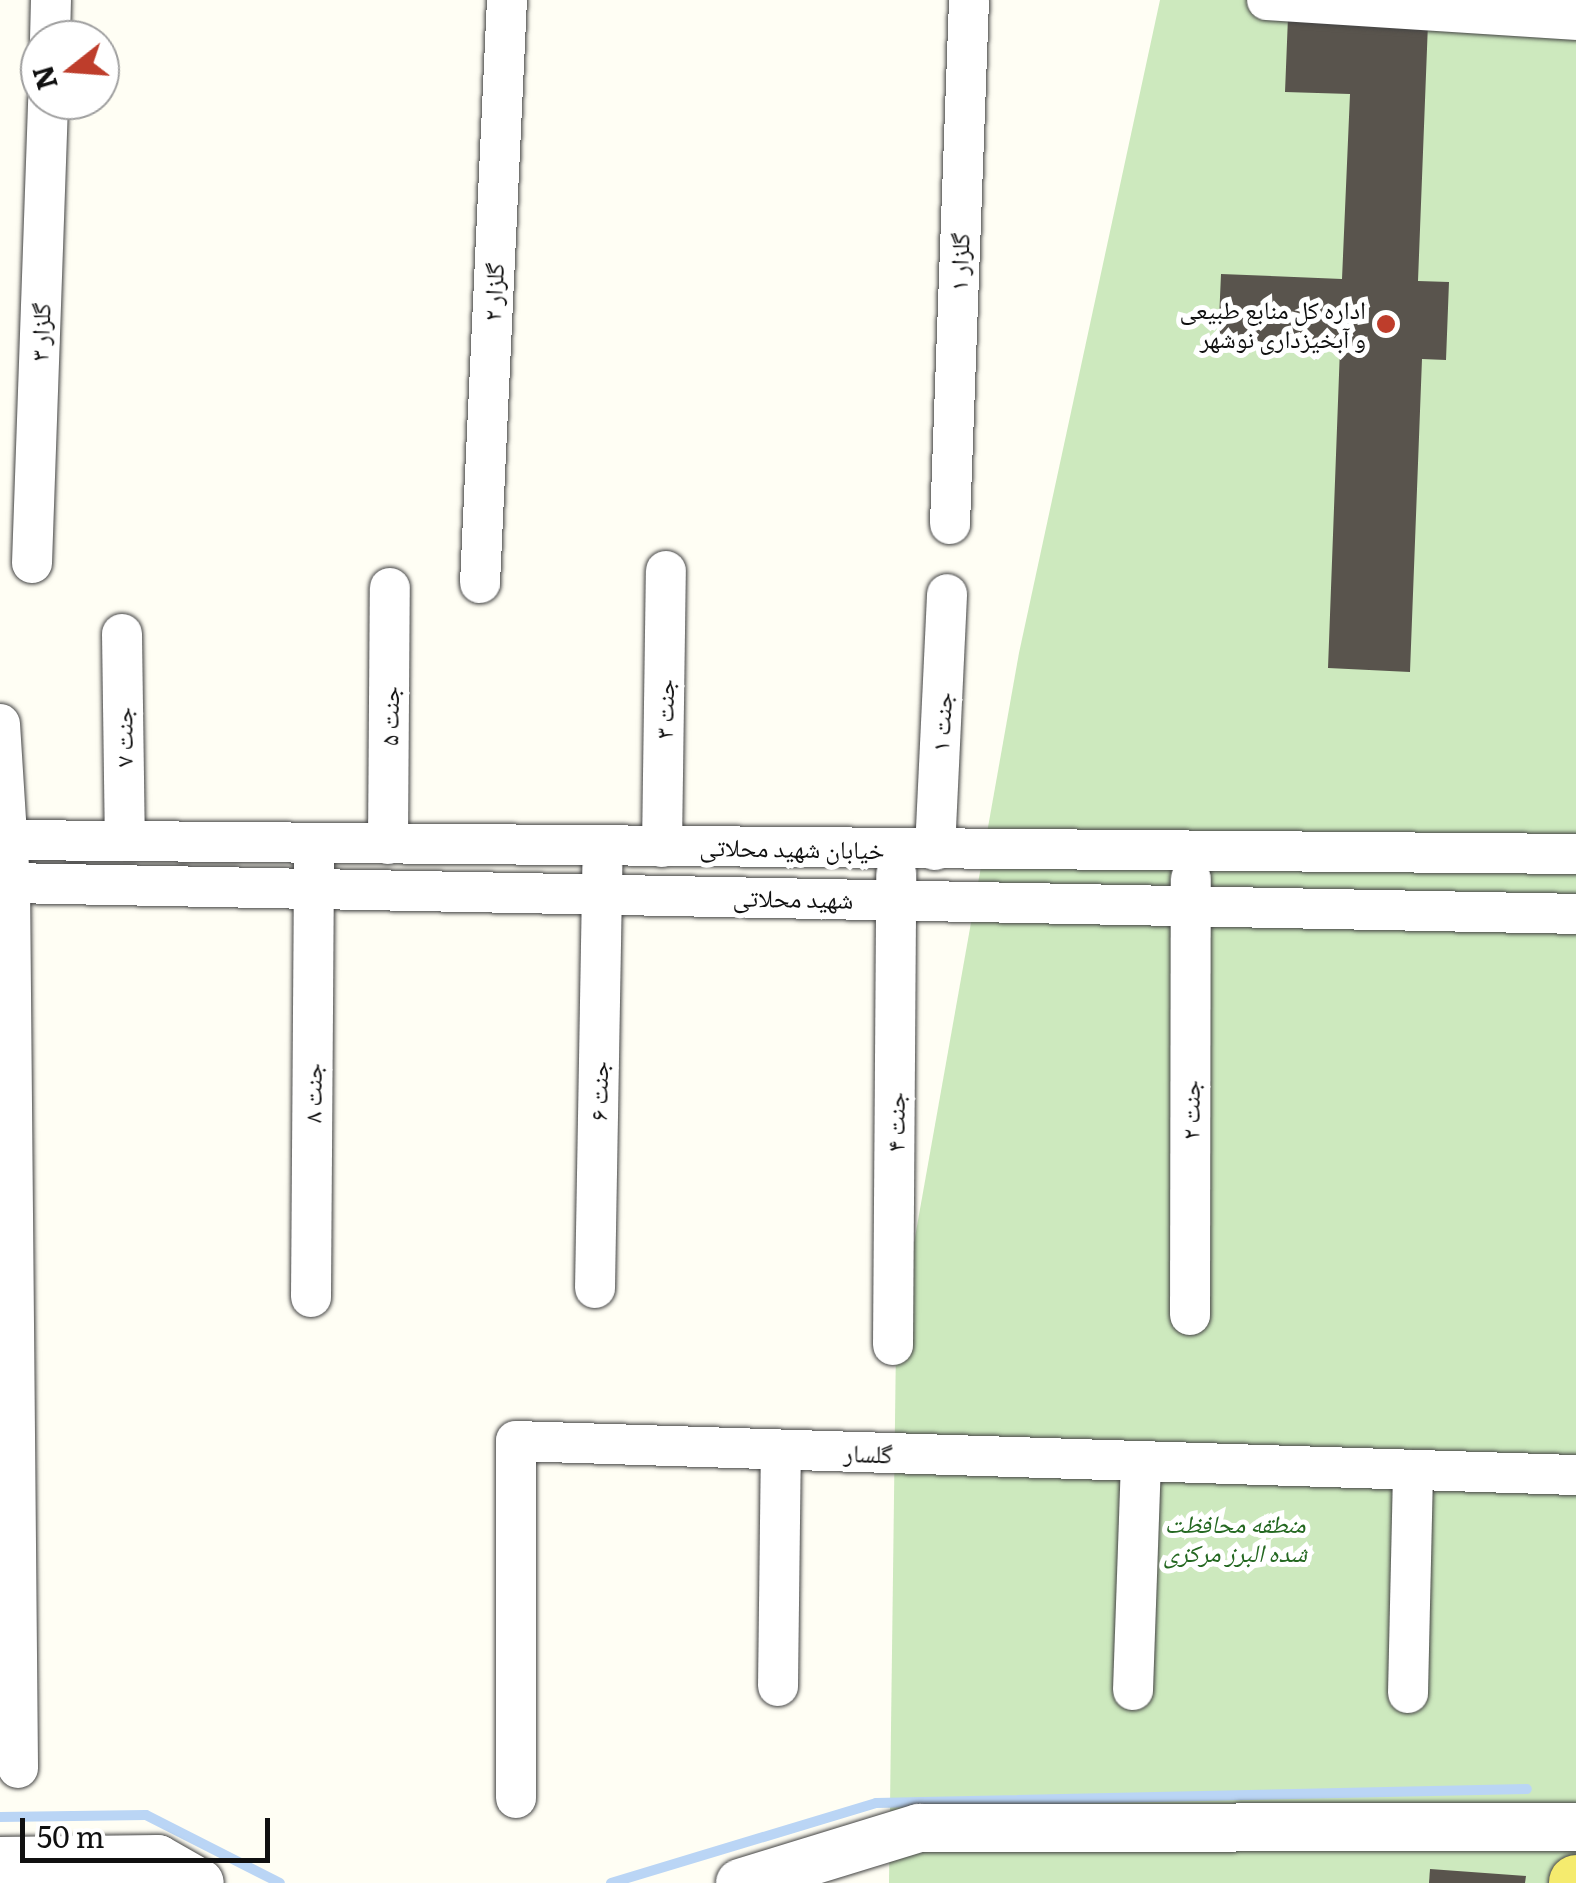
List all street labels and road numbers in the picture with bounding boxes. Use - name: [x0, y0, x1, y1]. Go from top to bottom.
- street label: گلزار ۱: [943, 232, 975, 292]
- street label: گلزار ۲: [476, 262, 510, 322]
- street label: گلزار ۳: [24, 302, 56, 362]
- street label: جنت ۳: [648, 679, 680, 739]
- street label: جنت ۵: [373, 686, 405, 746]
- street label: جنت ۱: [924, 691, 958, 753]
- street label: جنت ۷: [107, 707, 139, 767]
- street label: خیابان شهید محلاتی: [699, 831, 885, 865]
- street label: شهید محلاتی: [732, 882, 854, 914]
- street label: جنت ۶: [582, 1061, 614, 1121]
- street label: جنت ۸: [297, 1063, 327, 1123]
- street label: جنت ۲: [1175, 1080, 1205, 1140]
- street label: جنت ۴: [880, 1092, 910, 1152]
- street label: گلسار: [843, 1437, 893, 1469]

